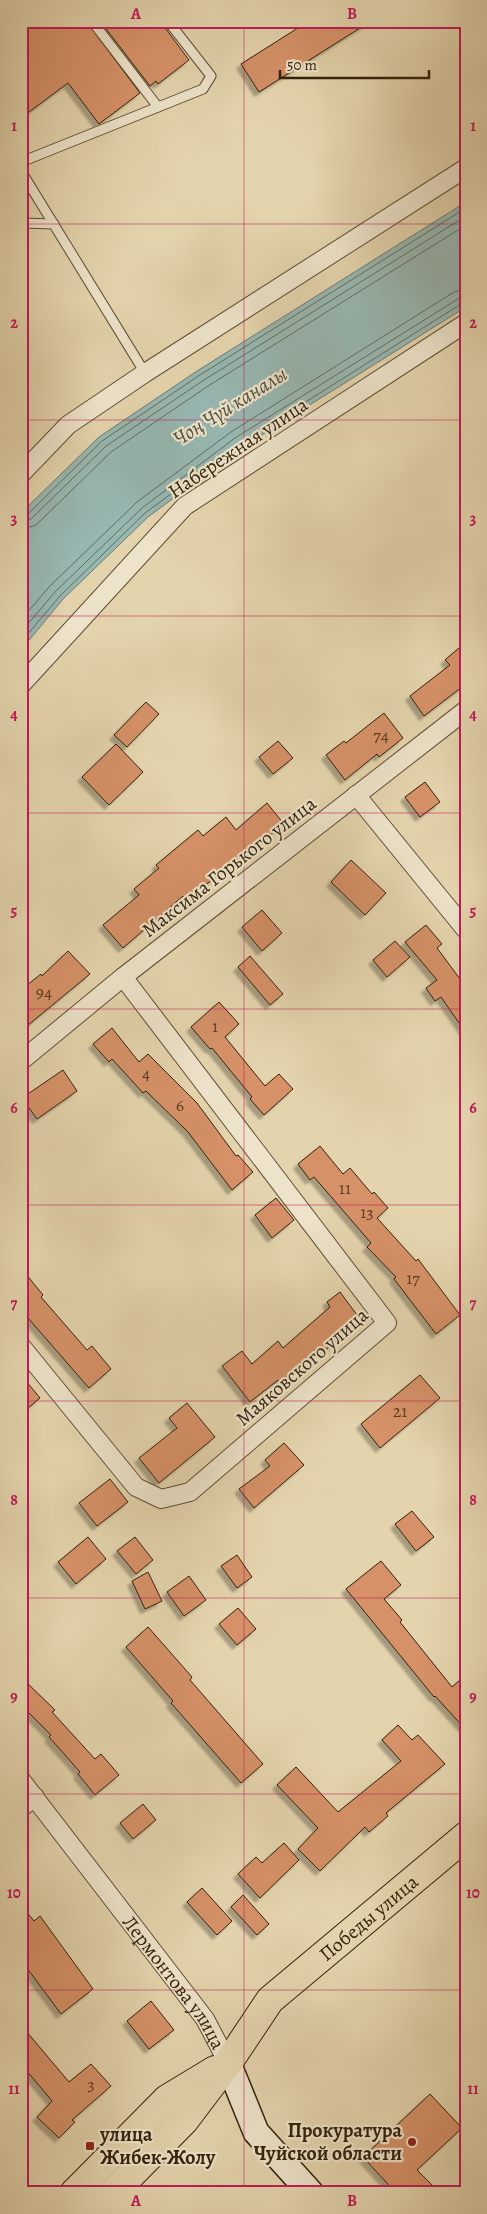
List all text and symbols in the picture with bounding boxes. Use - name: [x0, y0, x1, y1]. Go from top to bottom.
- text: A: [130, 3, 142, 25]
- text: B: [347, 3, 357, 25]
- scale bar: [280, 48, 428, 80]
- text: 50 m: [287, 55, 317, 75]
- text: 1: [11, 115, 17, 137]
- text: 1: [470, 115, 476, 137]
- text: 2: [10, 312, 18, 334]
- text: 2: [469, 312, 477, 334]
- water label: Чоң Чүй каналы: [168, 360, 292, 452]
- street label: Набережная улица: [163, 391, 314, 505]
- text: 3: [11, 508, 18, 530]
- text: 3: [470, 508, 477, 530]
- text: 4: [10, 704, 18, 726]
- text: 4: [469, 704, 477, 726]
- house number: 74: [373, 723, 389, 747]
- street label: Максима Горького улица: [136, 790, 322, 944]
- text: 5: [11, 900, 18, 922]
- text: 5: [470, 900, 477, 922]
- house number: 94: [36, 980, 52, 1004]
- house number: 1: [212, 1014, 218, 1038]
- house number: 4: [142, 1061, 150, 1085]
- house number: 6: [176, 1093, 184, 1117]
- text: 6: [10, 1097, 18, 1119]
- text: 6: [469, 1097, 477, 1119]
- house number: 11: [339, 1176, 351, 1200]
- house number: 13: [360, 1200, 374, 1224]
- house number: 17: [406, 1266, 420, 1290]
- text: 7: [11, 1293, 18, 1315]
- text: 7: [470, 1293, 477, 1315]
- street label: Маяковского улица: [230, 1301, 375, 1432]
- house number: 21: [393, 1399, 407, 1423]
- text: 8: [10, 1489, 18, 1511]
- text: 8: [469, 1489, 477, 1511]
- text: 9: [10, 1686, 18, 1708]
- text: 9: [469, 1686, 477, 1708]
- street label: Победы улица: [313, 1868, 424, 1967]
- text: 10: [7, 1882, 21, 1904]
- text: 10: [466, 1882, 480, 1904]
- street label: Лермонтова улица: [116, 1910, 232, 2055]
- house number: 3: [87, 2072, 95, 2096]
- text: 11: [8, 2078, 20, 2100]
- text: 11: [467, 2078, 479, 2100]
- place label: Прокуратура Чуйской области: [254, 2117, 402, 2167]
- place label: улица Жибек-Жолу: [99, 2121, 216, 2171]
- marker: Прокуратура Чуйской области: [406, 2136, 418, 2148]
- marker: улица Жибек-Жолу: [84, 2140, 96, 2152]
- text: A: [130, 2190, 142, 2212]
- text: B: [347, 2190, 357, 2212]

